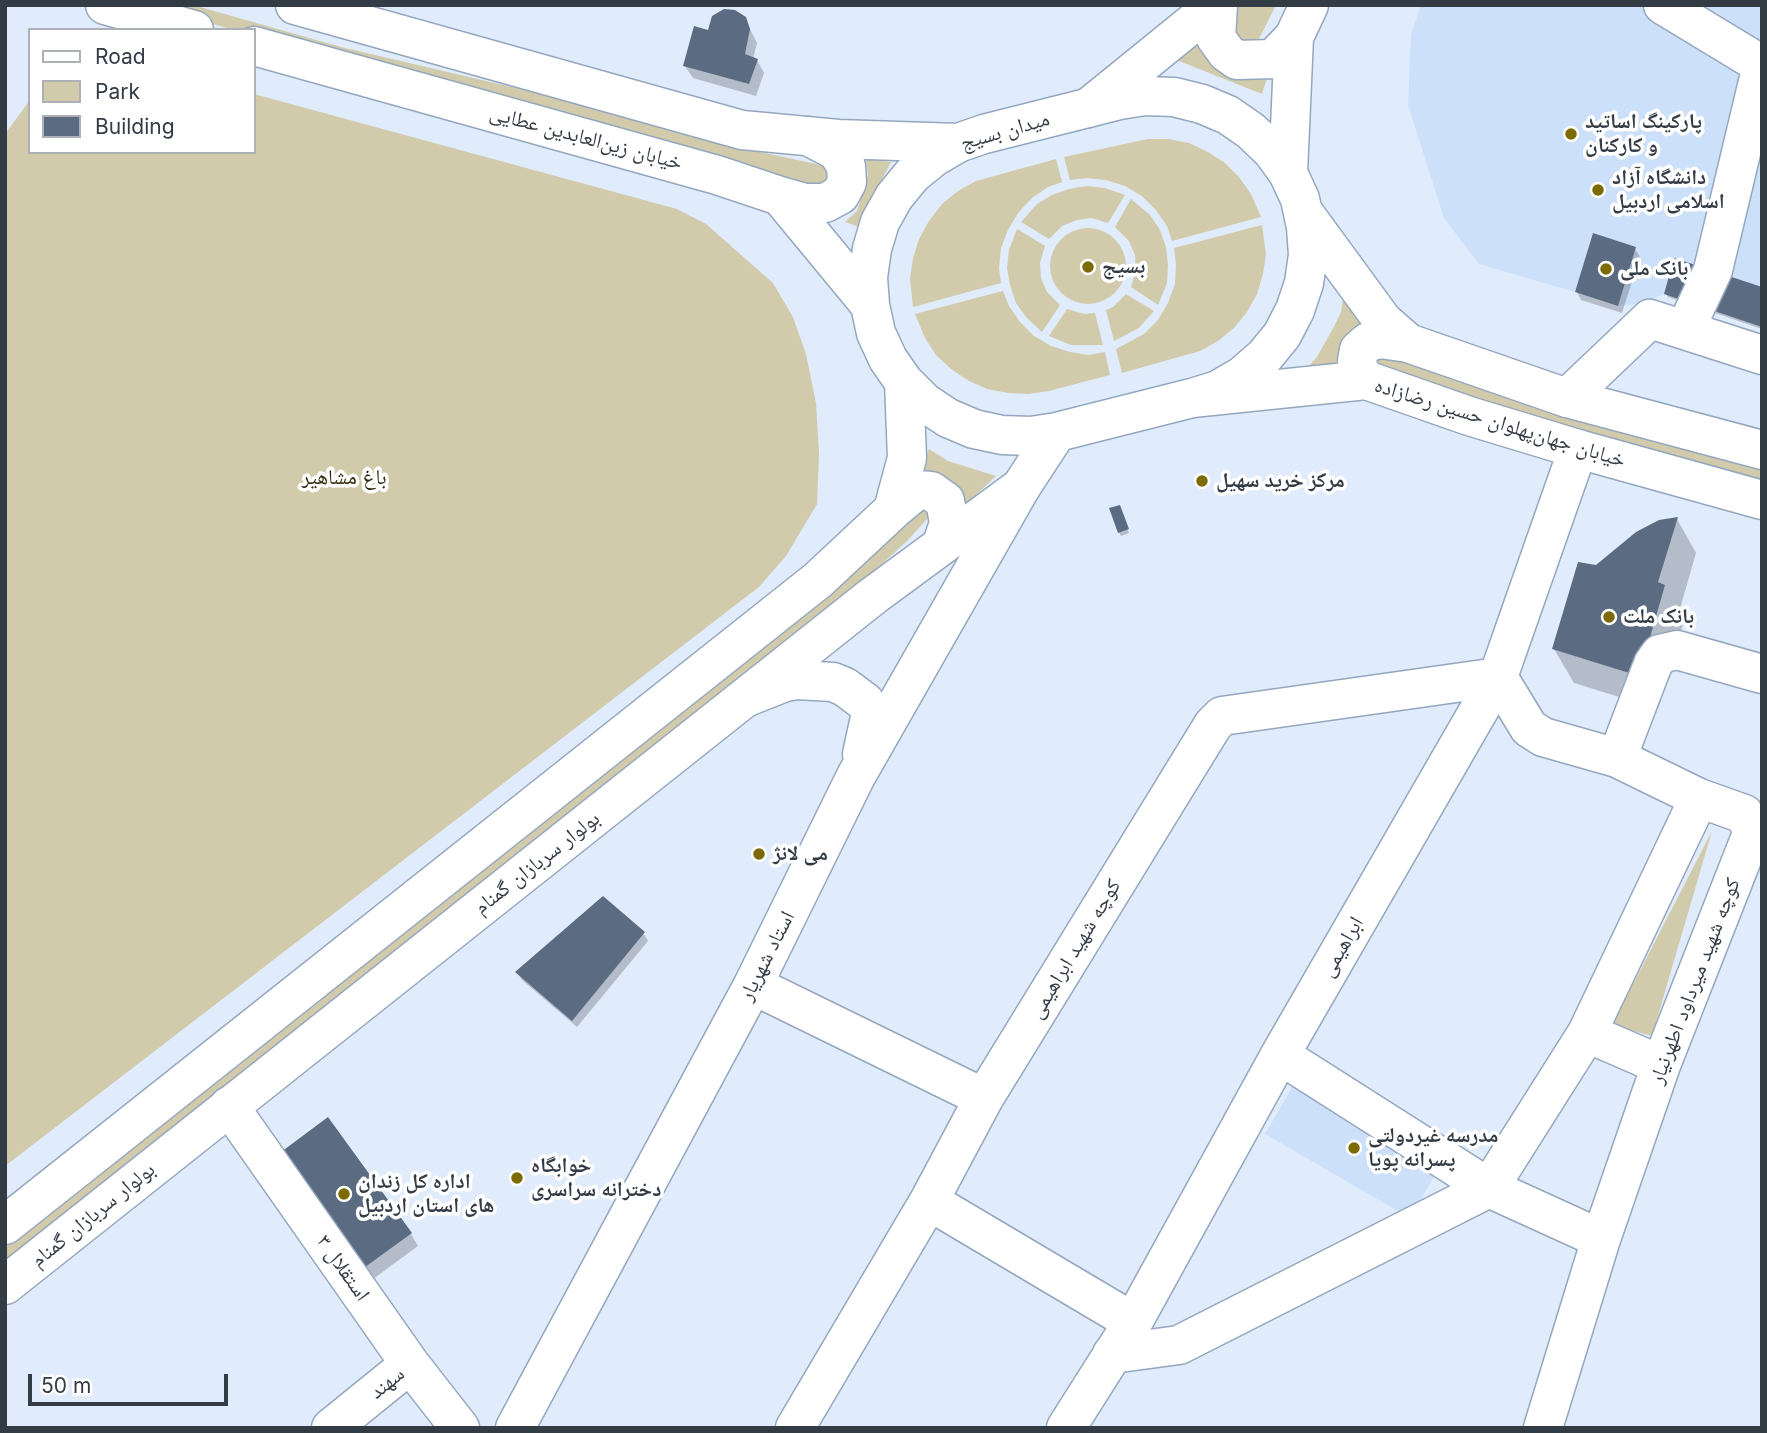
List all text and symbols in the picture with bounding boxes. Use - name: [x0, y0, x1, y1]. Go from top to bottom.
- legend: [28, 28, 256, 154]
- text: Road: [95, 44, 146, 69]
- text: Park: [95, 79, 140, 104]
- street label: خیابان زین‌العابدین عطایی: [487, 100, 685, 176]
- street label: میدان بسیج: [958, 106, 1052, 156]
- place label: پارکینگ اساتید و کارکنان: [1585, 109, 1702, 159]
- text: Building: [95, 114, 175, 139]
- marker: پارکینگ اساتید و کارکنان: [1563, 126, 1579, 142]
- place label: دانشگاه آزاد اسلامی اردبیل: [1612, 165, 1725, 215]
- marker: دانشگاه آزاد اسلامی اردبیل: [1590, 182, 1606, 198]
- place label: بسیج: [1102, 254, 1145, 280]
- place label: بانک ملی: [1620, 256, 1688, 282]
- marker: بسیج: [1080, 259, 1096, 275]
- marker: بانک ملی: [1598, 261, 1614, 277]
- street label: خیابان جهان‌پهلوان حسین رضا‌زاده: [1371, 373, 1629, 473]
- park label: باغ مشاهیر: [301, 465, 387, 491]
- place label: مرکز خرید سهیل: [1216, 468, 1345, 494]
- marker: مرکز خرید سهیل: [1194, 473, 1210, 489]
- place label: بانک ملت: [1623, 604, 1694, 630]
- marker: بانک ملت: [1601, 609, 1617, 625]
- street label: بولوار سربازان گمنام: [469, 806, 605, 920]
- place label: می لانژ: [773, 841, 828, 867]
- marker: می لانژ: [751, 846, 767, 862]
- street label: کوچه شهید ابراهیمی: [1023, 875, 1127, 1023]
- street label: کوچه شهید میرداود اطهرنیار: [1644, 875, 1746, 1087]
- street label: استاد شهریار: [734, 907, 800, 1005]
- street label: ابراهیمی: [1315, 912, 1369, 982]
- place label: مدرسه غیردولتی پسرانه پویا: [1368, 1123, 1498, 1173]
- marker: مدرسه غیردولتی پسرانه پویا: [1346, 1140, 1362, 1156]
- place label: خوابگاه دخترانه سراسری: [531, 1153, 661, 1203]
- street label: بولوار سربازان گمنام: [26, 1157, 160, 1273]
- place label: اداره کل زندان های استان اردبیل: [358, 1169, 494, 1219]
- marker: خوابگاه دخترانه سراسری: [509, 1170, 525, 1186]
- marker: اداره کل زندان های استان اردبیل: [336, 1186, 352, 1202]
- street label: استقلال ۳: [311, 1230, 375, 1306]
- scale bar: [32, 1360, 231, 1404]
- street label: سهند: [364, 1361, 410, 1405]
- text: 50 m: [41, 1373, 91, 1398]

